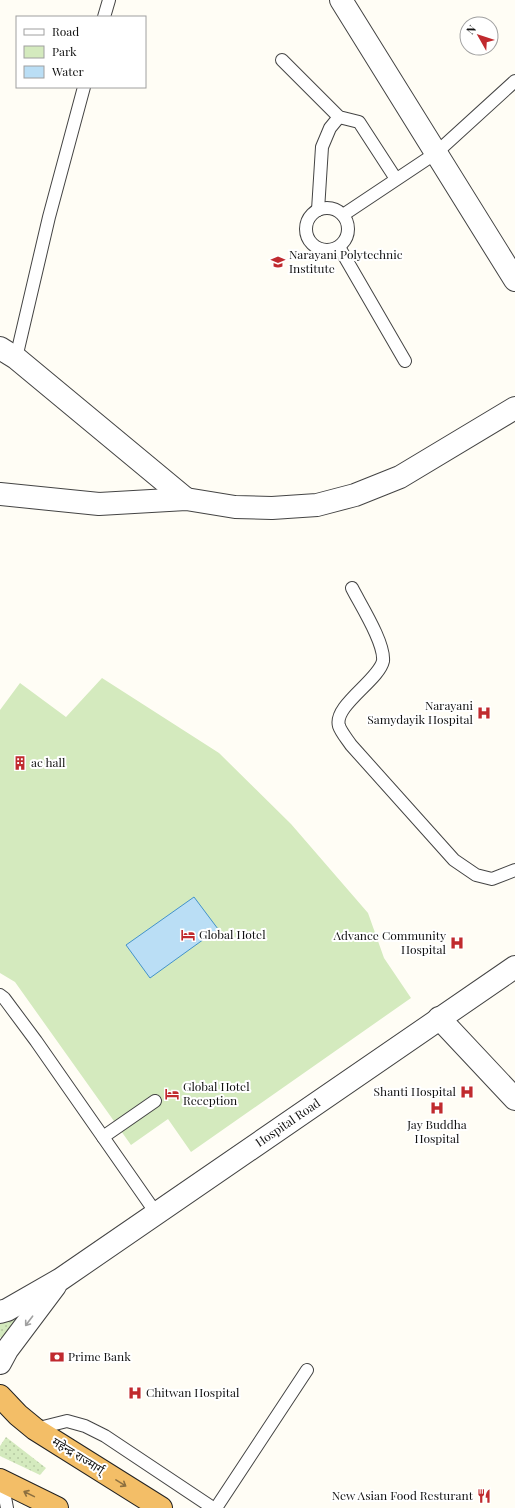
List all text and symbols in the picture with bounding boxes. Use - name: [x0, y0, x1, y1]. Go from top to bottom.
- legend: [16, 16, 146, 88]
- north arrow: [459, 16, 499, 56]
- text: N: [463, 22, 479, 37]
- text: Road: [52, 23, 79, 39]
- text: Park: [52, 43, 77, 59]
- text: Water: [51, 63, 85, 79]
- place label: Narayani Polytechnic Institute: [289, 246, 403, 276]
- school or university icon: Narayani Polytechnic Institute: [270, 254, 286, 270]
- place label: Narayani Samydayik Hospital: [367, 697, 474, 727]
- hospital icon: Narayani Samydayik Hospital: [476, 705, 492, 721]
- place label: ac hall: [31, 754, 66, 770]
- building icon: ac hall: [12, 755, 28, 771]
- place label: Global Hotel: [199, 926, 266, 942]
- hotel icon: Global Hotel: [180, 927, 196, 943]
- place label: Advance Community Hospital: [333, 927, 447, 957]
- hospital icon: Advance Community Hospital: [449, 935, 465, 951]
- place label: Global Hotel Reception: [183, 1078, 250, 1108]
- place label: Shanti Hospital: [374, 1083, 457, 1099]
- hospital icon: Shanti Hospital: [459, 1084, 475, 1100]
- hotel icon: Global Hotel Reception: [164, 1086, 180, 1102]
- street label: Hospital Road: [252, 1094, 323, 1150]
- hospital icon: Jay Buddha Hospital: [429, 1100, 445, 1116]
- place label: Jay Buddha Hospital: [406, 1116, 467, 1146]
- one-way arrow: [25, 1316, 33, 1327]
- place label: Prime Bank: [68, 1348, 131, 1364]
- bank icon: Prime Bank: [49, 1349, 65, 1365]
- place label: Chitwan Hospital: [146, 1384, 240, 1400]
- hospital icon: Chitwan Hospital: [127, 1385, 143, 1401]
- street label: महेन्द्र राज्मार्ग्: [49, 1433, 109, 1479]
- one-way arrow: [115, 1479, 127, 1487]
- place label: New Asian Food Resturant: [332, 1487, 474, 1503]
- restaurant icon: New Asian Food Resturant: [476, 1488, 492, 1504]
- one-way arrow: [23, 1490, 35, 1497]

